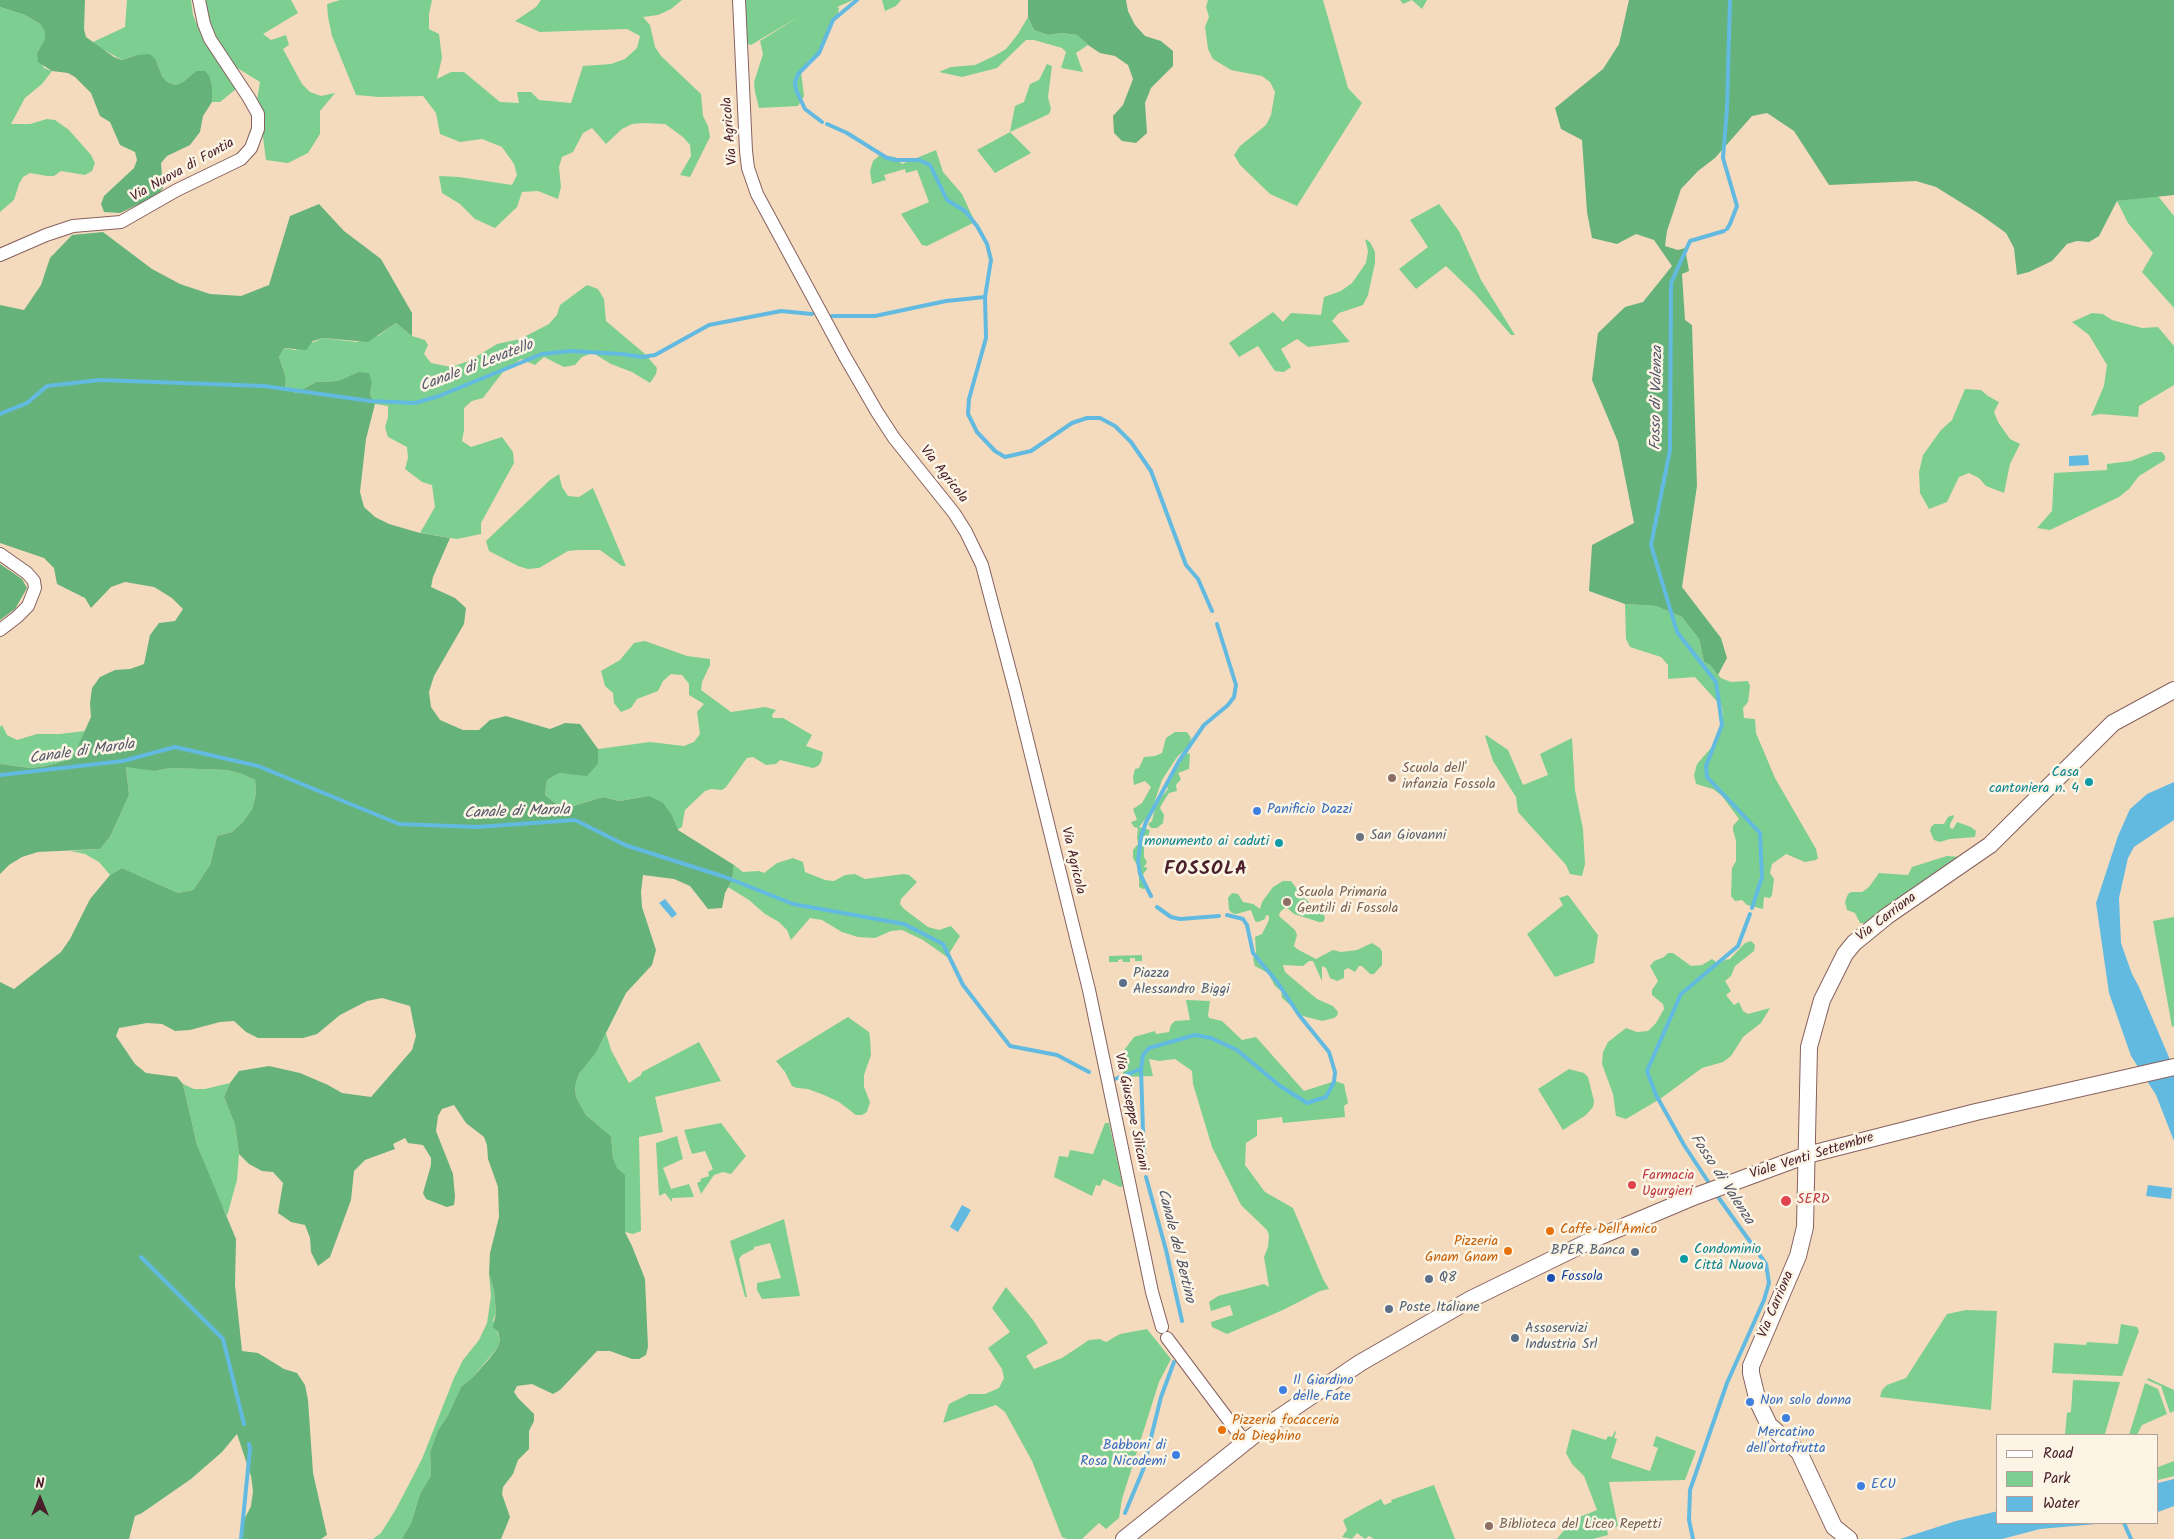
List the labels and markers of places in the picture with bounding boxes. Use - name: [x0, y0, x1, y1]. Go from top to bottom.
- place label: Scuola dell' infanzia Fossola: [1402, 762, 1496, 794]
- place label: Casa cantoniera n. 4: [1989, 766, 2079, 799]
- marker: Scuola dell' infanzia Fossola: [1386, 772, 1398, 784]
- marker: Casa cantoniera n. 4: [2083, 776, 2095, 788]
- place label: Panificio Dazzi: [1267, 803, 1352, 819]
- marker: Panificio Dazzi: [1251, 805, 1263, 817]
- place label: San Giovanni: [1370, 829, 1446, 845]
- marker: San Giovanni: [1354, 831, 1366, 843]
- place label: monumento ai caduti: [1144, 835, 1269, 851]
- marker: monumento ai caduti: [1273, 837, 1285, 849]
- place label: Scuola Primaria Gentili di Fossola: [1297, 886, 1398, 919]
- marker: Scuola Primaria Gentili di Fossola: [1281, 896, 1293, 908]
- place label: Piazza Alessandro Biggi: [1133, 967, 1230, 1000]
- marker: Piazza Alessandro Biggi: [1117, 977, 1129, 989]
- place label: Farmacia Ugurgieri: [1642, 1169, 1694, 1202]
- marker: Farmacia Ugurgieri: [1626, 1179, 1638, 1191]
- place label: SERD: [1797, 1193, 1830, 1209]
- marker: SERD: [1779, 1194, 1793, 1208]
- place label: Caffe Dell'Amico: [1560, 1223, 1657, 1239]
- marker: Caffe Dell'Amico: [1544, 1225, 1556, 1237]
- place label: Pizzeria Gnam Gnam: [1425, 1235, 1498, 1268]
- place label: Condominio Città Nuova: [1694, 1243, 1764, 1276]
- place label: BPER Banca: [1551, 1244, 1625, 1260]
- marker: Pizzeria Gnam Gnam: [1502, 1245, 1514, 1257]
- marker: BPER Banca: [1629, 1246, 1641, 1258]
- marker: Condominio Città Nuova: [1678, 1253, 1690, 1265]
- place label: Fossola: [1561, 1270, 1603, 1286]
- place label: Q8: [1439, 1271, 1456, 1287]
- marker: Fossola: [1545, 1272, 1557, 1284]
- marker: Q8: [1423, 1273, 1435, 1285]
- place label: Poste Italiane: [1399, 1301, 1480, 1317]
- marker: Poste Italiane: [1383, 1303, 1395, 1315]
- place label: Assoservizi Industria Srl: [1525, 1322, 1598, 1354]
- marker: Assoservizi Industria Srl: [1509, 1332, 1521, 1344]
- place label: Il Giardino delle Fate: [1293, 1374, 1354, 1406]
- marker: Il Giardino delle Fate: [1277, 1384, 1289, 1396]
- place label: Non solo donna: [1760, 1394, 1851, 1410]
- marker: Non solo donna: [1744, 1396, 1756, 1408]
- marker: Mercatino dell'ortofrutta: [1780, 1412, 1792, 1424]
- place label: Pizzeria focacceria da Dieghino: [1232, 1414, 1339, 1446]
- marker: Pizzeria focacceria da Dieghino: [1216, 1424, 1228, 1436]
- place label: Mercatino dell'ortofrutta: [1747, 1426, 1825, 1458]
- place label: Babboni di Rosa Nicodemi: [1080, 1439, 1166, 1471]
- marker: Babboni di Rosa Nicodemi: [1170, 1449, 1182, 1461]
- place label: ECU: [1871, 1478, 1896, 1494]
- marker: ECU: [1855, 1480, 1867, 1492]
- place label: Biblioteca del Liceo Repetti: [1499, 1518, 1661, 1534]
- marker: Biblioteca del Liceo Repetti: [1483, 1520, 1495, 1532]

